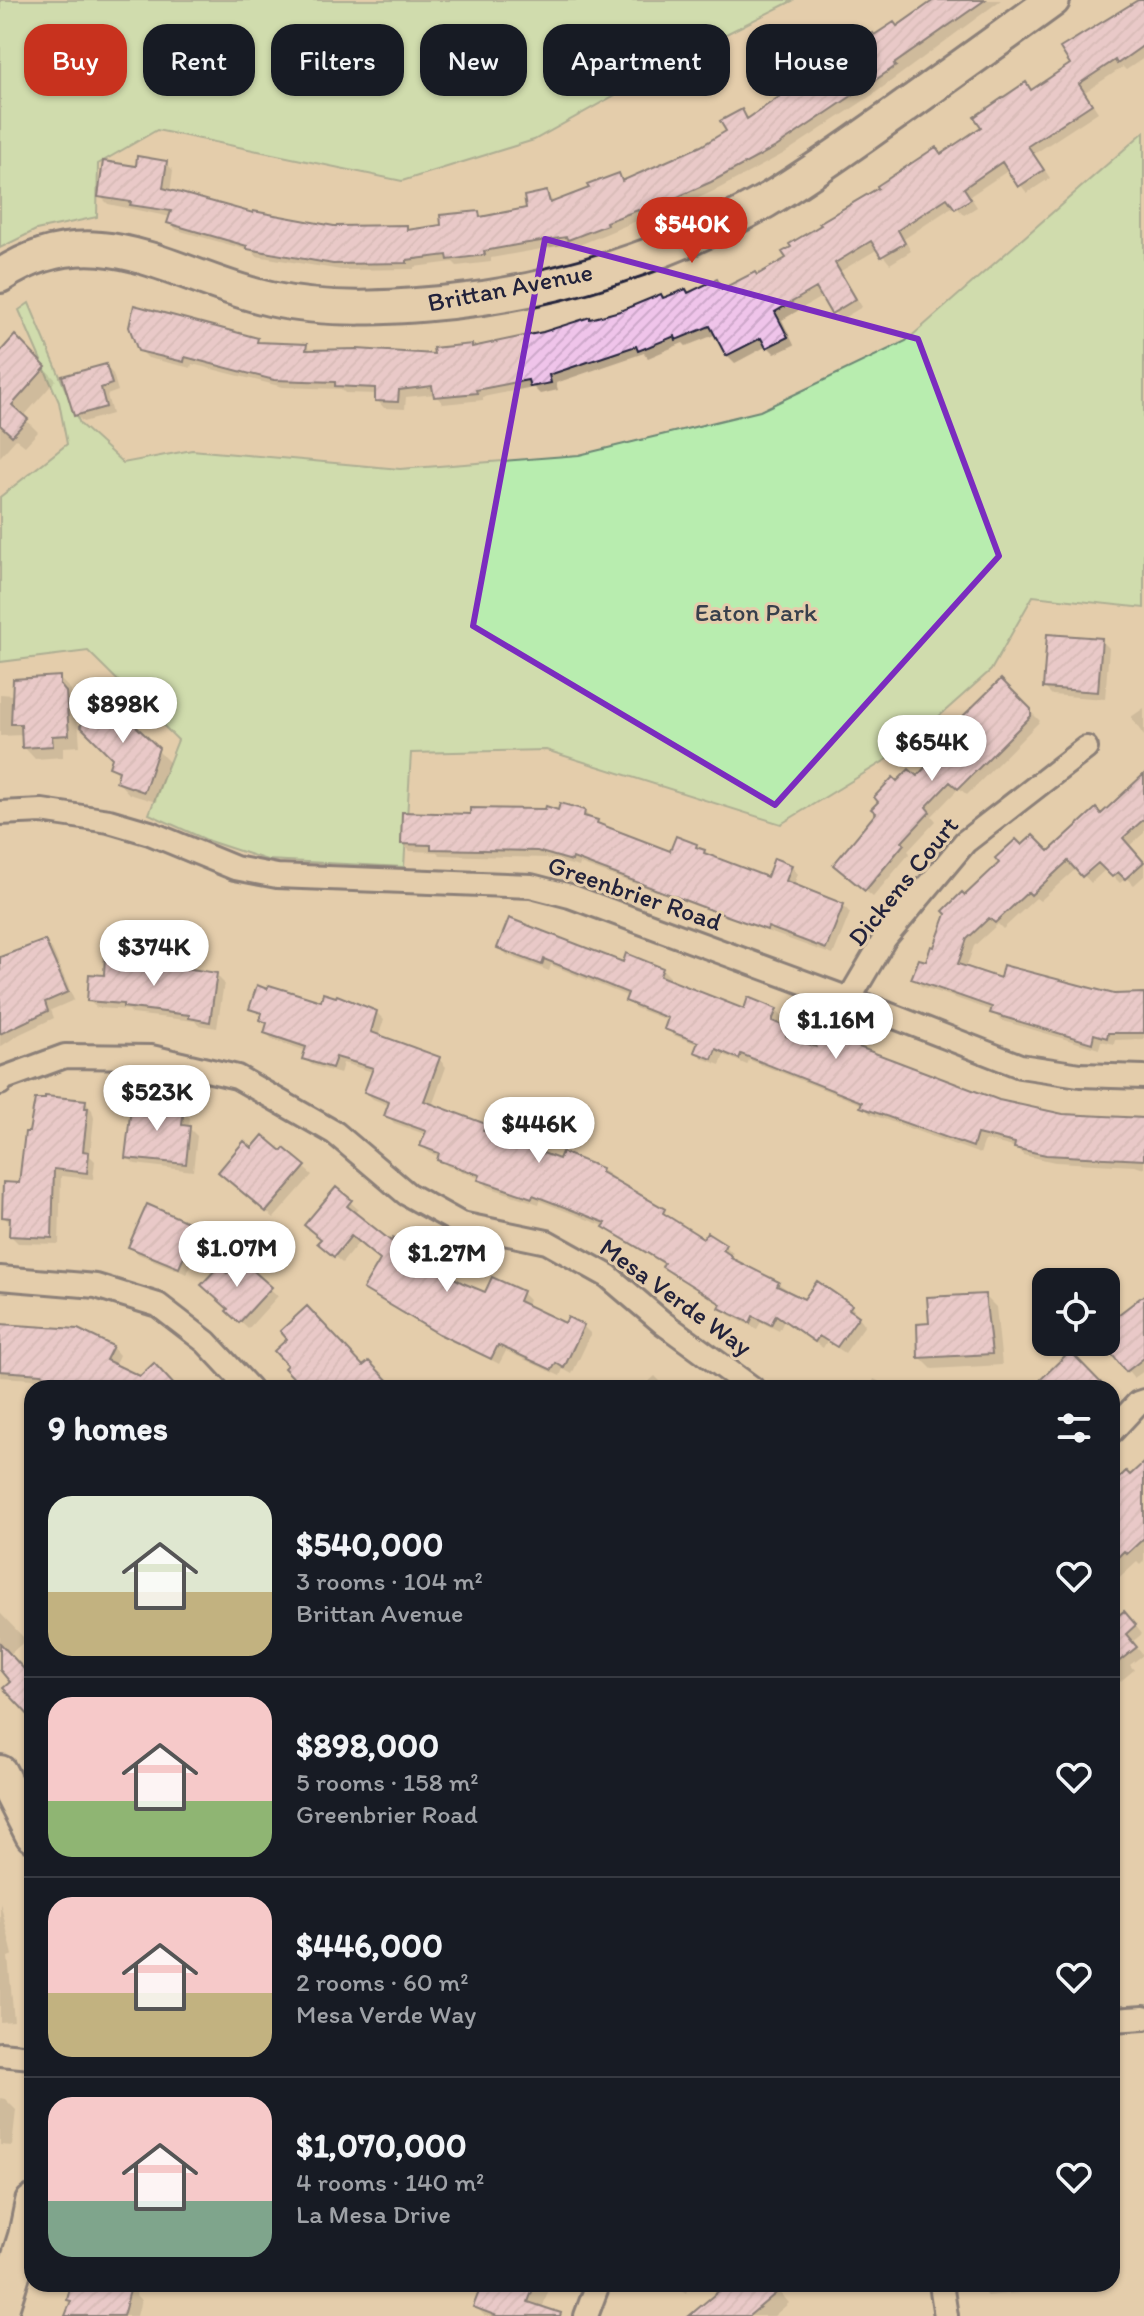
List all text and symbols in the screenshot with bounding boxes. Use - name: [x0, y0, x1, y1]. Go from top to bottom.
- chip: Buy: [24, 24, 127, 96]
- chip: Rent: [143, 24, 255, 96]
- chip: Filters: [271, 24, 404, 96]
- chip: New: [420, 24, 527, 96]
- chip: Apartment: [543, 24, 730, 96]
- chip: House: [746, 24, 877, 96]
- pin: $540K: [636, 197, 748, 265]
- text: $540K: [654, 207, 730, 239]
- street label: Brittan Avenue: [425, 255, 595, 319]
- park label: Eaton Park: [695, 596, 818, 628]
- pin: $898K: [67, 677, 179, 745]
- text: $898K: [87, 687, 159, 719]
- pin: $654K: [876, 715, 988, 783]
- text: $654K: [896, 725, 968, 757]
- street label: Dickens Court: [841, 809, 965, 952]
- street label: Greenbrier Road: [544, 848, 726, 938]
- pin: $374K: [98, 920, 210, 988]
- text: $374K: [118, 930, 190, 962]
- pin: $1.16M: [771, 993, 901, 1061]
- text: $1.16M: [797, 1003, 875, 1035]
- pin: $523K: [101, 1065, 213, 1133]
- text: $523K: [121, 1075, 193, 1107]
- pin: $446K: [483, 1097, 595, 1165]
- text: $446K: [502, 1107, 576, 1139]
- pin: $1.07M: [172, 1221, 302, 1289]
- pin: $1.27M: [382, 1226, 512, 1294]
- text: $1.07M: [197, 1231, 278, 1263]
- street label: Mesa Verde Way: [594, 1231, 758, 1363]
- text: $1.27M: [408, 1236, 486, 1268]
- map controls: [1032, 1268, 1120, 1356]
- button: locate: [1032, 1268, 1120, 1356]
- icon: filters: [1052, 1406, 1096, 1450]
- text: 9 homes: [48, 1408, 168, 1449]
- text: $540,000: [296, 1524, 443, 1565]
- icon: home: [112, 1528, 208, 1624]
- icon: heart: [1052, 1554, 1096, 1598]
- text: 3 rooms · 104 m²: [296, 1565, 483, 1597]
- text: Brittan Avenue: [296, 1597, 463, 1629]
- text: $898,000: [296, 1725, 439, 1766]
- icon: home: [112, 1729, 208, 1825]
- icon: heart: [1052, 1755, 1096, 1799]
- text: 5 rooms · 158 m²: [296, 1766, 479, 1798]
- text: Greenbrier Road: [296, 1798, 478, 1830]
- text: $446,000: [296, 1925, 443, 1966]
- icon: home: [112, 1929, 208, 2025]
- icon: heart: [1052, 1955, 1096, 1999]
- text: 2 rooms · 60 m²: [296, 1966, 469, 1998]
- text: Mesa Verde Way: [296, 1998, 476, 2030]
- text: $1,070,000: [296, 2125, 467, 2166]
- icon: home: [112, 2129, 208, 2225]
- icon: heart: [1052, 2155, 1096, 2199]
- text: 4 rooms · 140 m²: [296, 2166, 484, 2198]
- text: La Mesa Drive: [296, 2198, 451, 2230]

